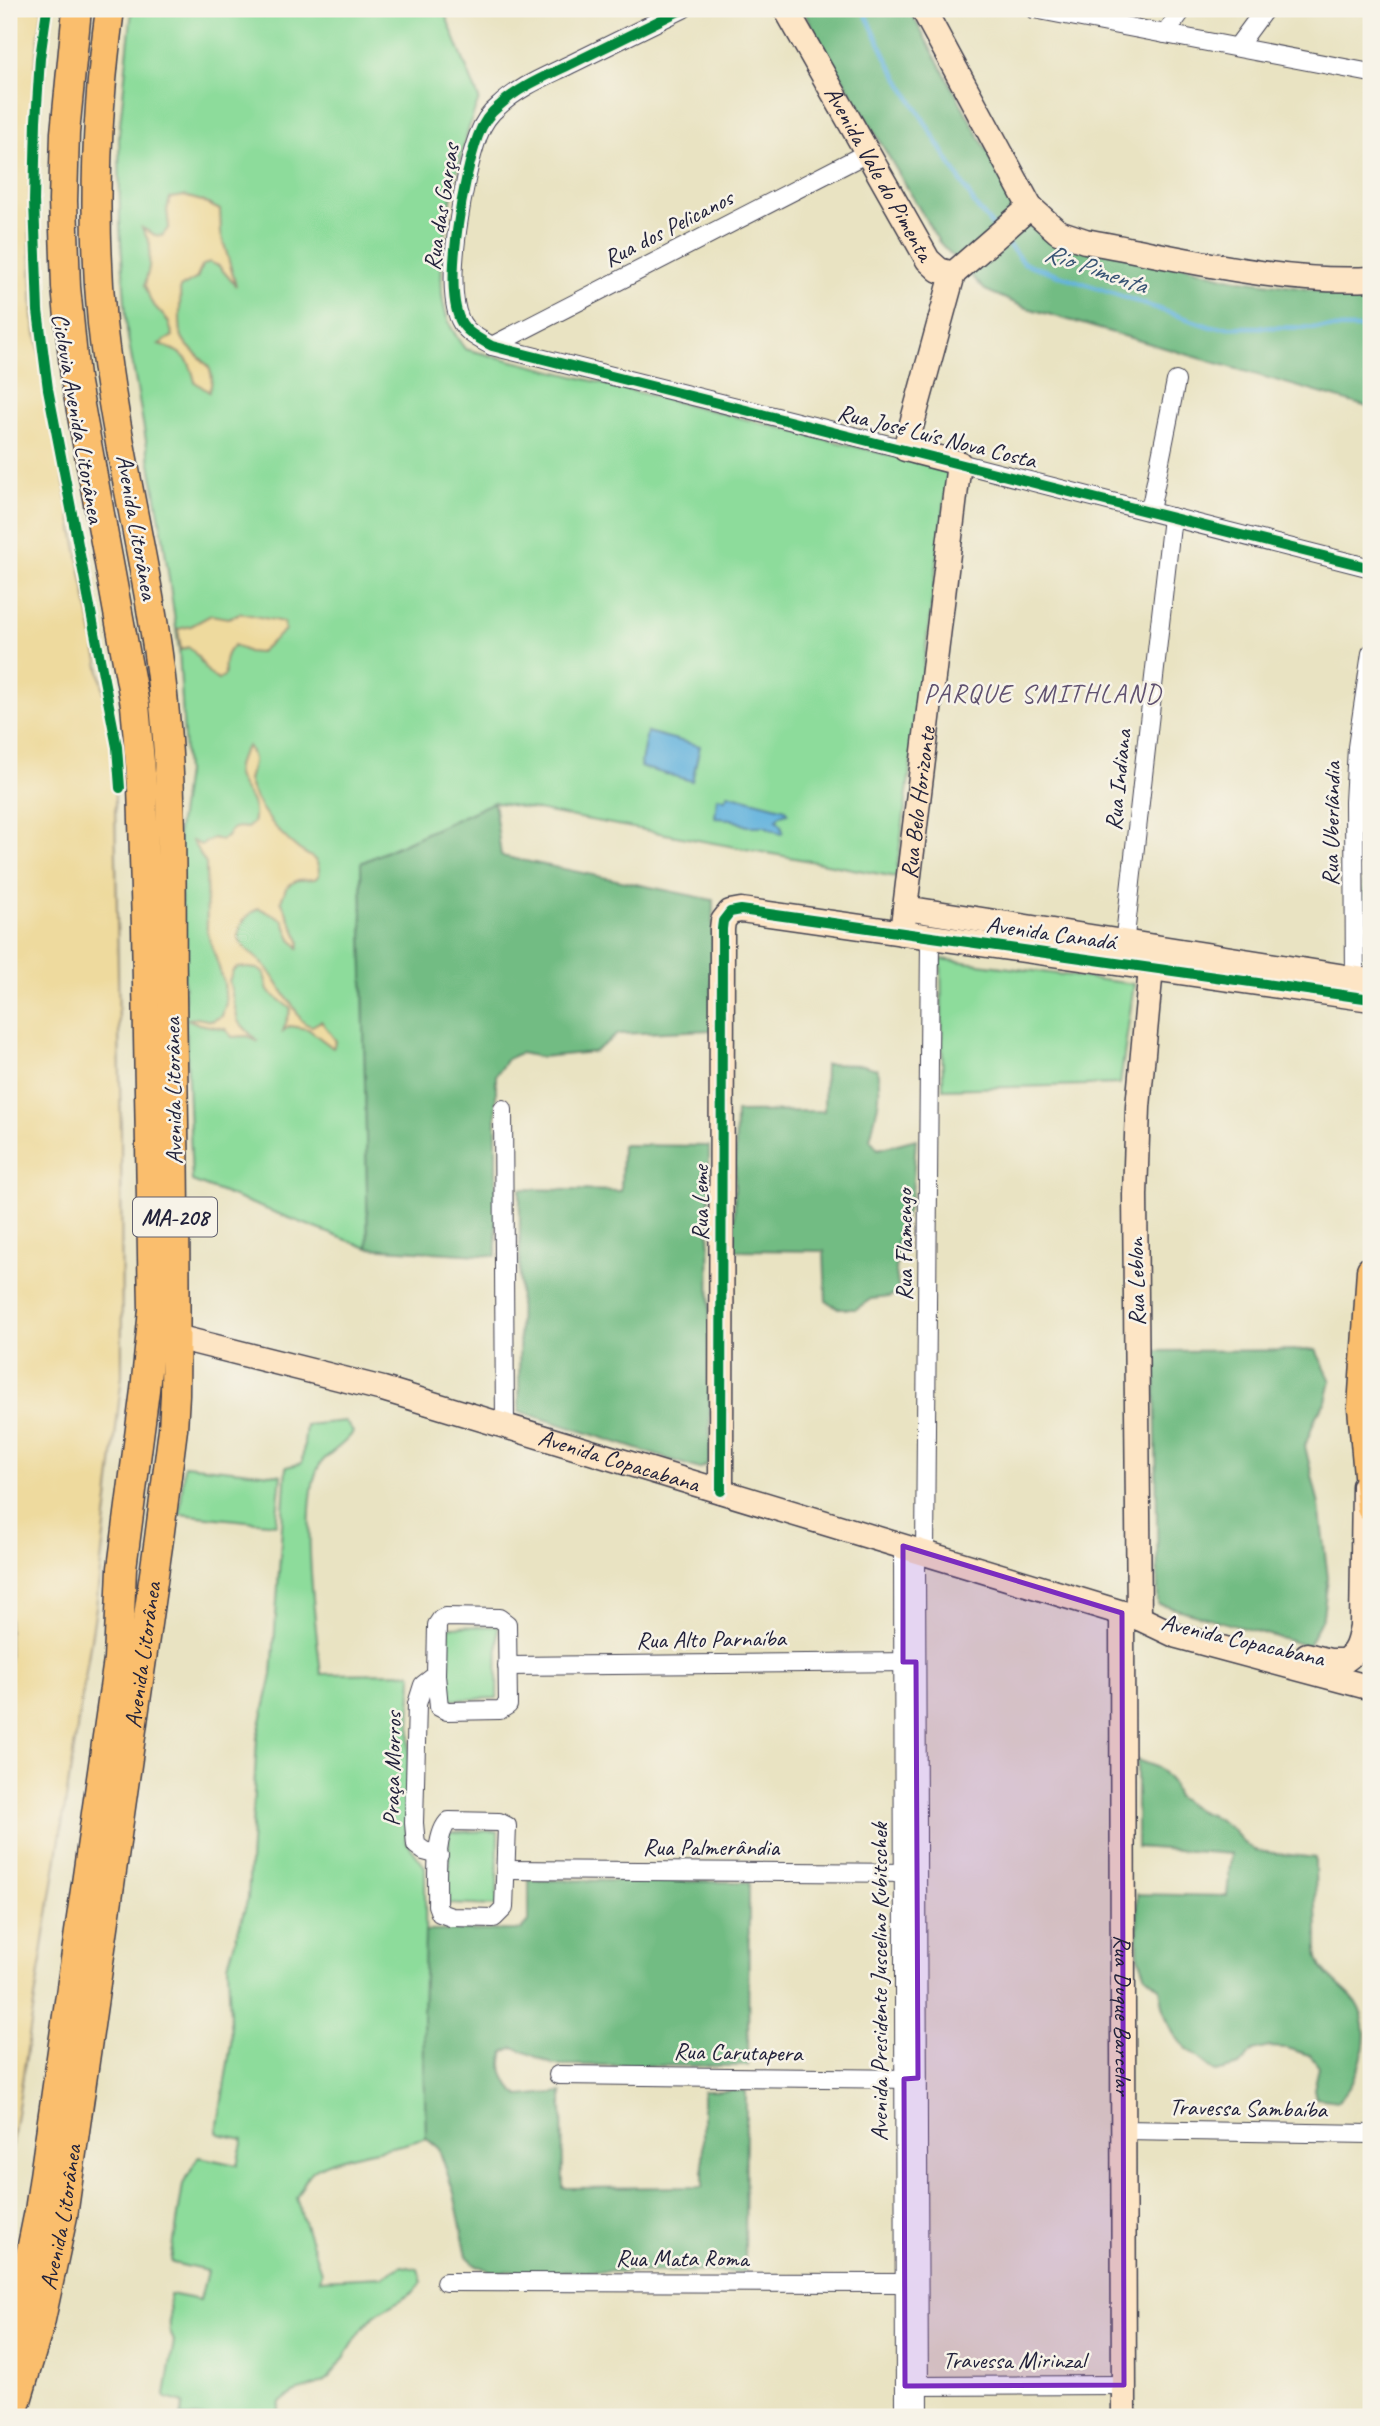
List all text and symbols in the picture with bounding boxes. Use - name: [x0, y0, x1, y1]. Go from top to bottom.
- street label: Avenida Vale do Pimenta: [818, 81, 942, 268]
- street label: Rua das Garças: [416, 139, 466, 272]
- street label: Rua dos Pelicanos: [598, 182, 739, 273]
- water label: Rio Pimenta: [1041, 236, 1153, 302]
- street label: Ciclovia Avenida Litorânea: [45, 311, 111, 527]
- street label: Rua José Luís Nova Costa: [835, 397, 1041, 476]
- street label: Avenida Litorânea: [109, 452, 165, 603]
- district label: PARQUE SMITHLAND: [924, 677, 1162, 710]
- street label: Rua Belo Horizonte: [894, 723, 942, 881]
- street label: Rua Indiana: [1098, 727, 1138, 832]
- street label: Rua Uberlândia: [1315, 760, 1347, 886]
- street label: Avenida Canadá: [984, 909, 1120, 957]
- street label: Avenida Litorânea: [157, 1016, 189, 1165]
- street label: Rua Leme: [685, 1163, 715, 1241]
- street label: Rua Flamengo: [889, 1187, 919, 1301]
- road number: MA-208: [133, 1198, 217, 1236]
- street label: Rua Leblon: [1120, 1236, 1152, 1326]
- street label: Avenida Copacabana: [535, 1422, 704, 1499]
- street label: Avenida Litorânea: [117, 1579, 168, 1730]
- street label: Avenida Copacabana: [1159, 1607, 1329, 1674]
- street label: Rua Alto Parnaíba: [636, 1623, 788, 1655]
- street label: Praça Morros: [376, 1710, 408, 1827]
- street label: Avenida Presidente Juscelino Kubitschek: [864, 1820, 894, 2141]
- street label: Rua Palmerândia: [643, 1832, 781, 1862]
- street label: Rua Duque Barcelar: [1108, 1935, 1138, 2098]
- street label: Rua Carutapera: [673, 2036, 804, 2068]
- street label: Travessa Sambaíba: [1169, 2092, 1329, 2124]
- street label: Avenida Litorânea: [33, 2141, 88, 2292]
- street label: Rua Mata Roma: [616, 2243, 750, 2273]
- street label: Travessa Mirinzal: [942, 2345, 1090, 2375]

